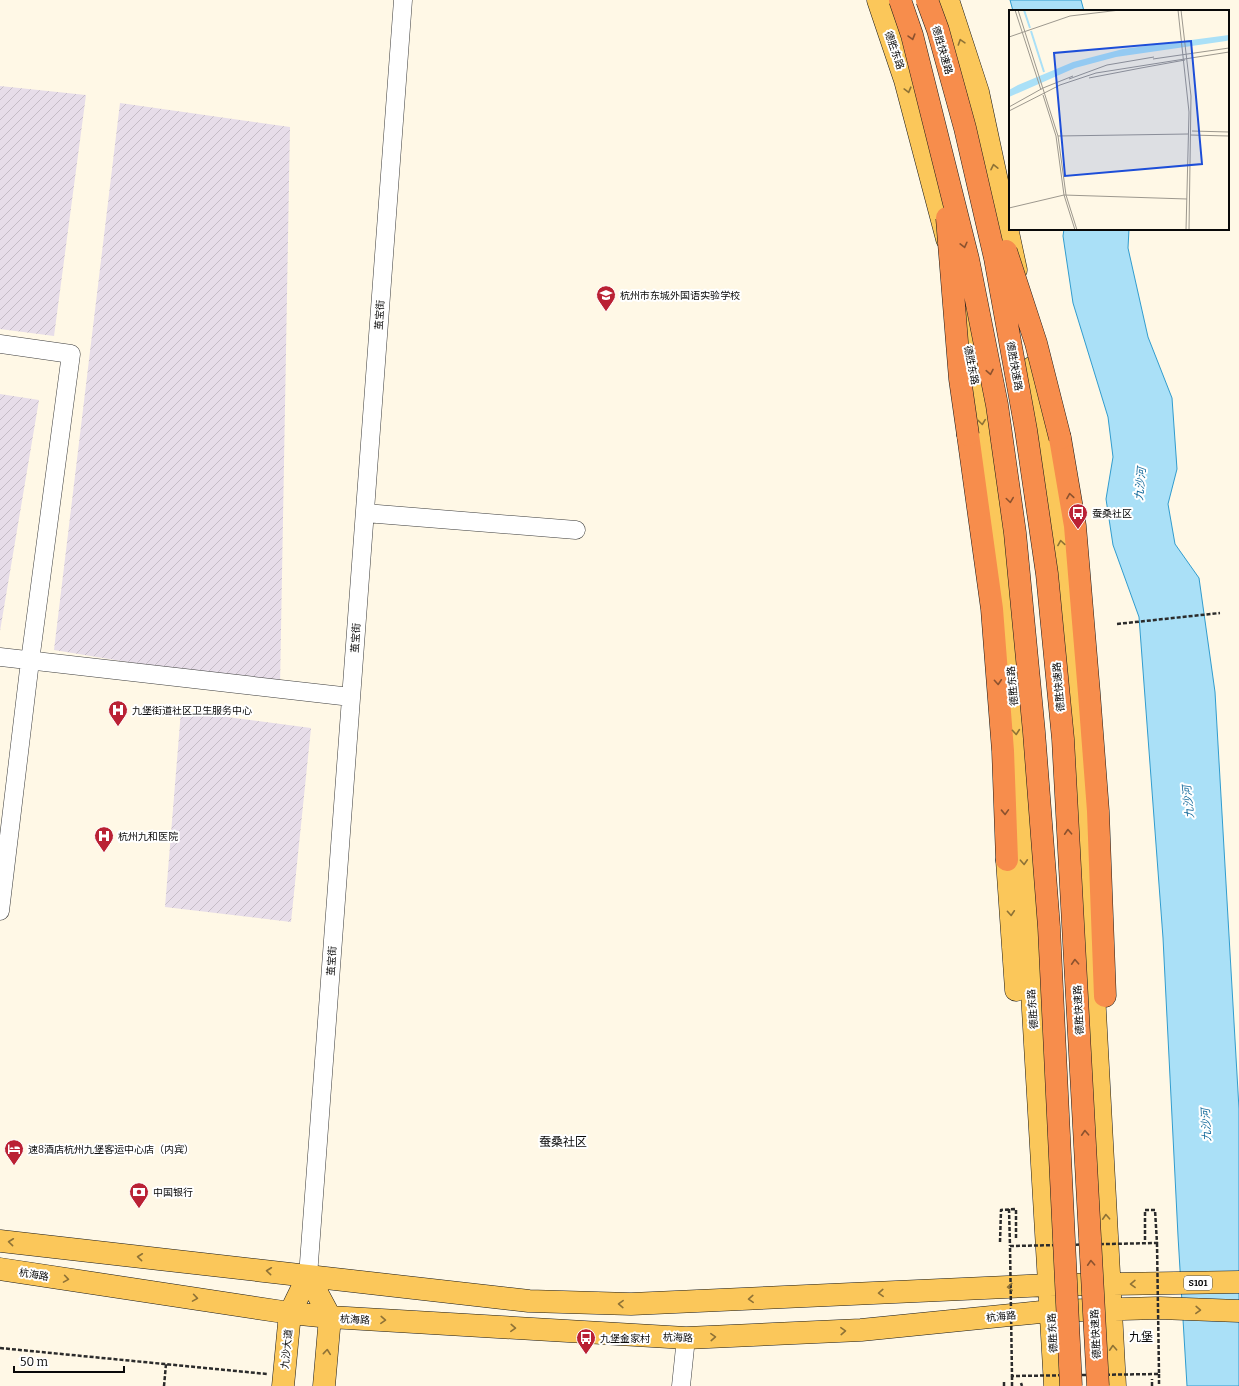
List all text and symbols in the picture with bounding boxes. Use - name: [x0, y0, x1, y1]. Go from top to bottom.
- inset map: [1009, 10, 1229, 230]
- street label: 德胜快速路: [929, 25, 955, 76]
- street label: 德胜东路: [882, 29, 906, 71]
- one-way arrow: [907, 33, 916, 40]
- one-way arrow: [958, 38, 966, 45]
- one-way arrow: [903, 86, 912, 93]
- one-way arrow: [991, 164, 999, 170]
- one-way arrow: [959, 241, 968, 248]
- school or university icon: 杭州市东城外国语实验学校: [595, 284, 617, 312]
- place label: 杭州市东城外国语实验学校: [620, 290, 740, 302]
- street label: 茧宝街: [373, 300, 387, 330]
- street label: 德胜快速路: [1004, 341, 1024, 392]
- street label: 德胜东路: [961, 344, 981, 386]
- one-way arrow: [985, 369, 994, 375]
- one-way arrow: [977, 419, 986, 425]
- water label: 九沙河: [1133, 465, 1149, 501]
- one-way arrow: [1066, 493, 1074, 499]
- one-way arrow: [1005, 497, 1014, 504]
- bus stop icon: 蚕桑社区: [1067, 502, 1089, 530]
- place label: 蚕桑社区: [1092, 508, 1132, 520]
- one-way arrow: [1057, 540, 1066, 546]
- street label: 茧宝街: [349, 623, 363, 653]
- street label: 德胜快速路: [1051, 661, 1067, 712]
- street label: 德胜东路: [1005, 665, 1021, 706]
- one-way arrow: [993, 679, 1002, 685]
- hospital icon: 九堡街道社区卫生服务中心: [107, 699, 129, 727]
- place label: 九堡街道社区卫生服务中心: [132, 705, 252, 717]
- one-way arrow: [1012, 729, 1021, 735]
- water label: 九沙河: [1180, 783, 1197, 819]
- one-way arrow: [1001, 809, 1010, 815]
- hospital icon: 杭州九和医院: [93, 825, 115, 853]
- one-way arrow: [1064, 829, 1072, 835]
- place label: 杭州九和医院: [118, 831, 178, 843]
- one-way arrow: [1020, 859, 1029, 865]
- one-way arrow: [1007, 910, 1015, 916]
- street label: 茧宝街: [325, 946, 339, 976]
- one-way arrow: [1071, 959, 1080, 965]
- street label: 德胜快速路: [1072, 985, 1086, 1035]
- street label: 德胜东路: [1026, 989, 1040, 1029]
- water label: 九沙河: [1199, 1106, 1214, 1142]
- one-way arrow: [1080, 1130, 1089, 1136]
- district label: 蚕桑社区: [539, 1135, 587, 1149]
- hotel icon: 速8酒店杭州九堡客运中心店（内宾）: [3, 1138, 25, 1166]
- place label: 速8酒店杭州九堡客运中心店（内宾）: [28, 1144, 194, 1156]
- bank icon: 中国银行: [128, 1181, 150, 1209]
- place label: 中国银行: [153, 1187, 193, 1199]
- one-way arrow: [1101, 1214, 1110, 1220]
- one-way arrow: [8, 1238, 14, 1247]
- one-way arrow: [137, 1253, 143, 1262]
- one-way arrow: [1087, 1260, 1096, 1266]
- street label: 杭海路: [18, 1267, 50, 1283]
- one-way arrow: [266, 1267, 272, 1276]
- one-way arrow: [63, 1274, 69, 1283]
- road number: S101: [1184, 1276, 1212, 1290]
- one-way arrow: [1130, 1280, 1136, 1288]
- one-way arrow: [1007, 1283, 1013, 1291]
- one-way arrow: [878, 1288, 884, 1297]
- one-way arrow: [192, 1293, 198, 1302]
- one-way arrow: [748, 1294, 754, 1303]
- one-way arrow: [618, 1299, 624, 1308]
- one-way arrow: [1195, 1306, 1201, 1314]
- street label: 杭海路: [986, 1309, 1017, 1325]
- street label: 德胜快速路: [1089, 1309, 1103, 1359]
- street label: 杭海路: [340, 1313, 370, 1327]
- street label: 德胜东路: [1046, 1313, 1060, 1353]
- one-way arrow: [380, 1316, 386, 1325]
- one-way arrow: [510, 1324, 516, 1332]
- bus stop icon: 九堡金家村: [575, 1327, 597, 1355]
- one-way arrow: [840, 1327, 846, 1336]
- street label: 九沙大道: [279, 1329, 295, 1370]
- district label: 九堡: [1129, 1330, 1153, 1344]
- street label: 杭海路: [663, 1331, 693, 1345]
- place label: 九堡金家村: [600, 1333, 650, 1345]
- one-way arrow: [710, 1333, 716, 1341]
- one-way arrow: [1108, 1345, 1117, 1351]
- scale bar: [14, 1348, 124, 1374]
- one-way arrow: [322, 1349, 331, 1355]
- text: 50 m: [20, 1355, 49, 1369]

